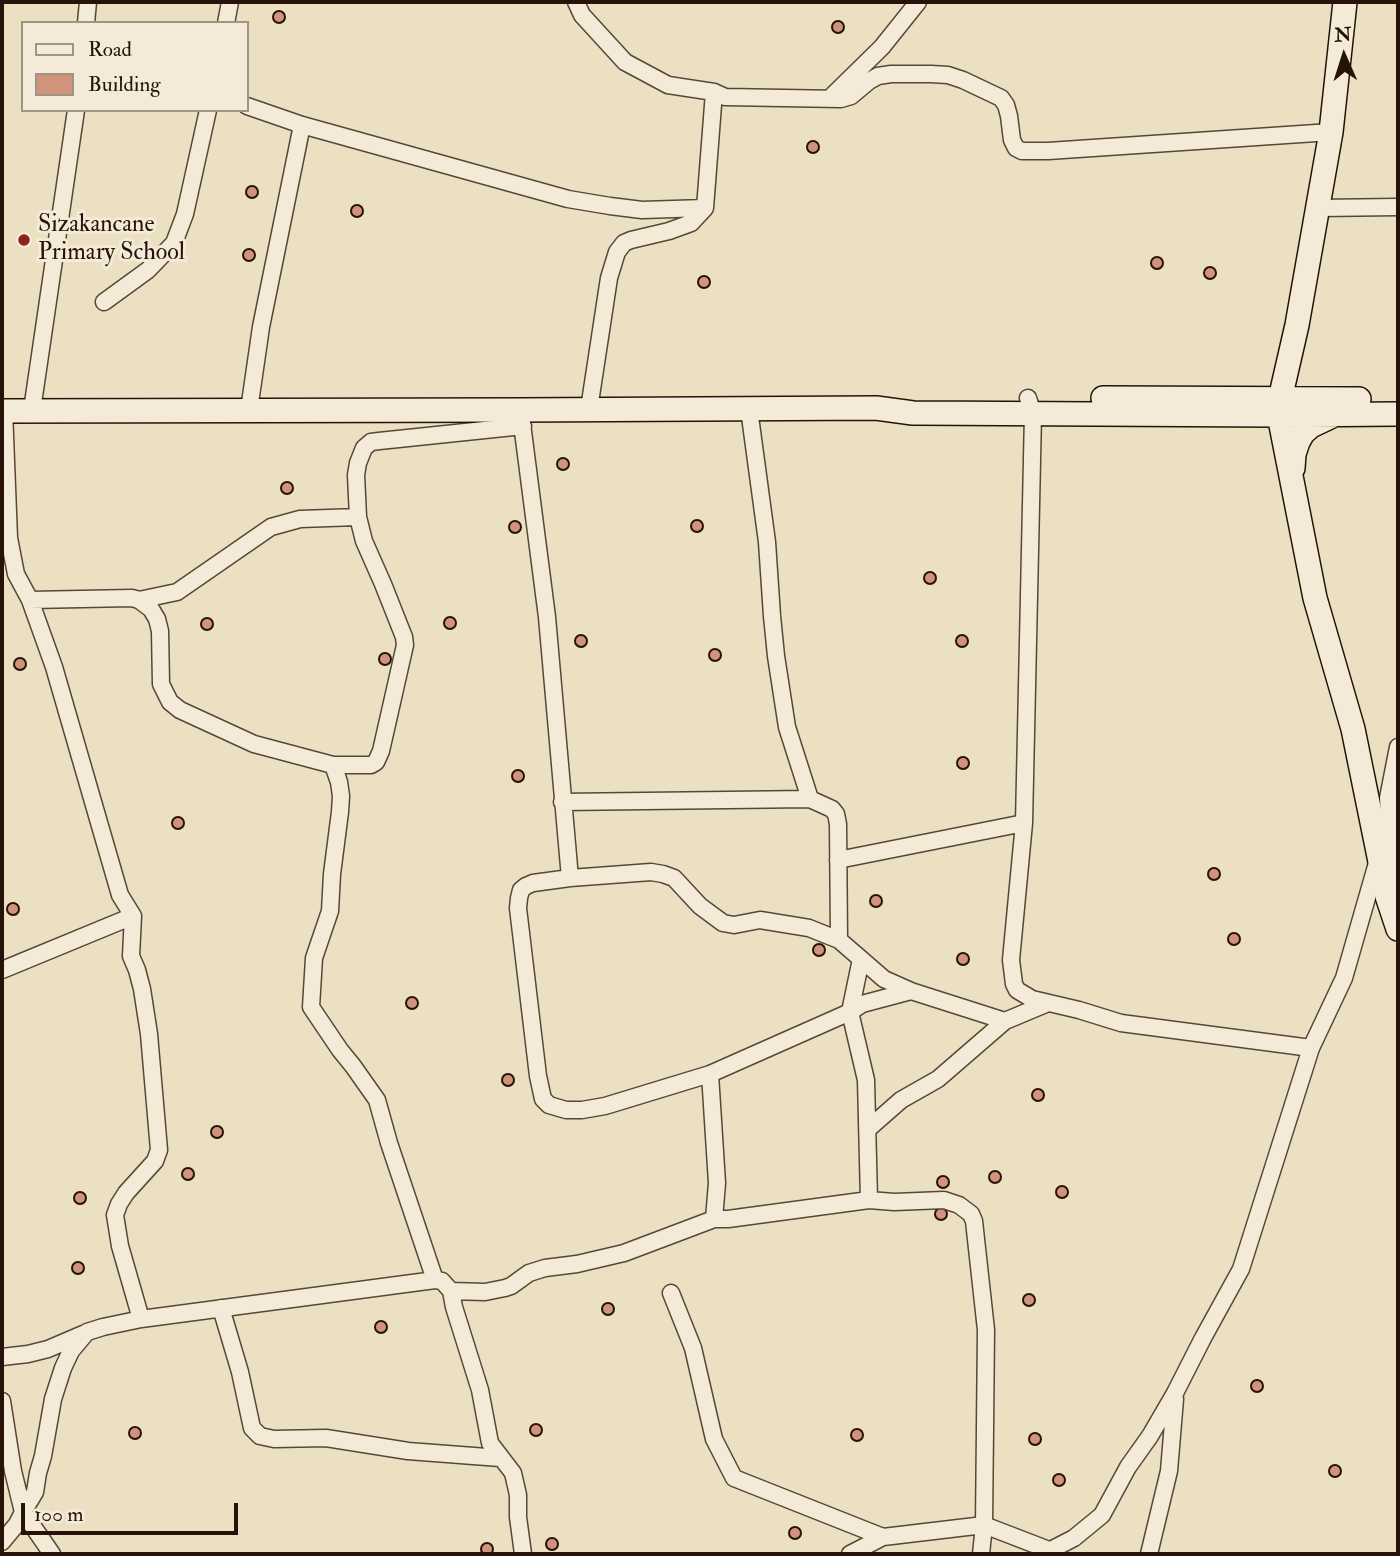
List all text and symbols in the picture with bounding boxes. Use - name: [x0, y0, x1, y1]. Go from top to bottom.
- legend: [21, 21, 248, 112]
- north arrow: [1309, 21, 1379, 91]
- text: N: [1334, 23, 1352, 47]
- text: Road: [88, 36, 132, 63]
- text: Building: [88, 71, 161, 98]
- place label: Sizakancane Primary School: [38, 212, 185, 268]
- marker: Sizakancane Primary School: [16, 232, 32, 248]
- scale bar: [24, 1490, 242, 1534]
- text: 100 m: [34, 1501, 84, 1528]

